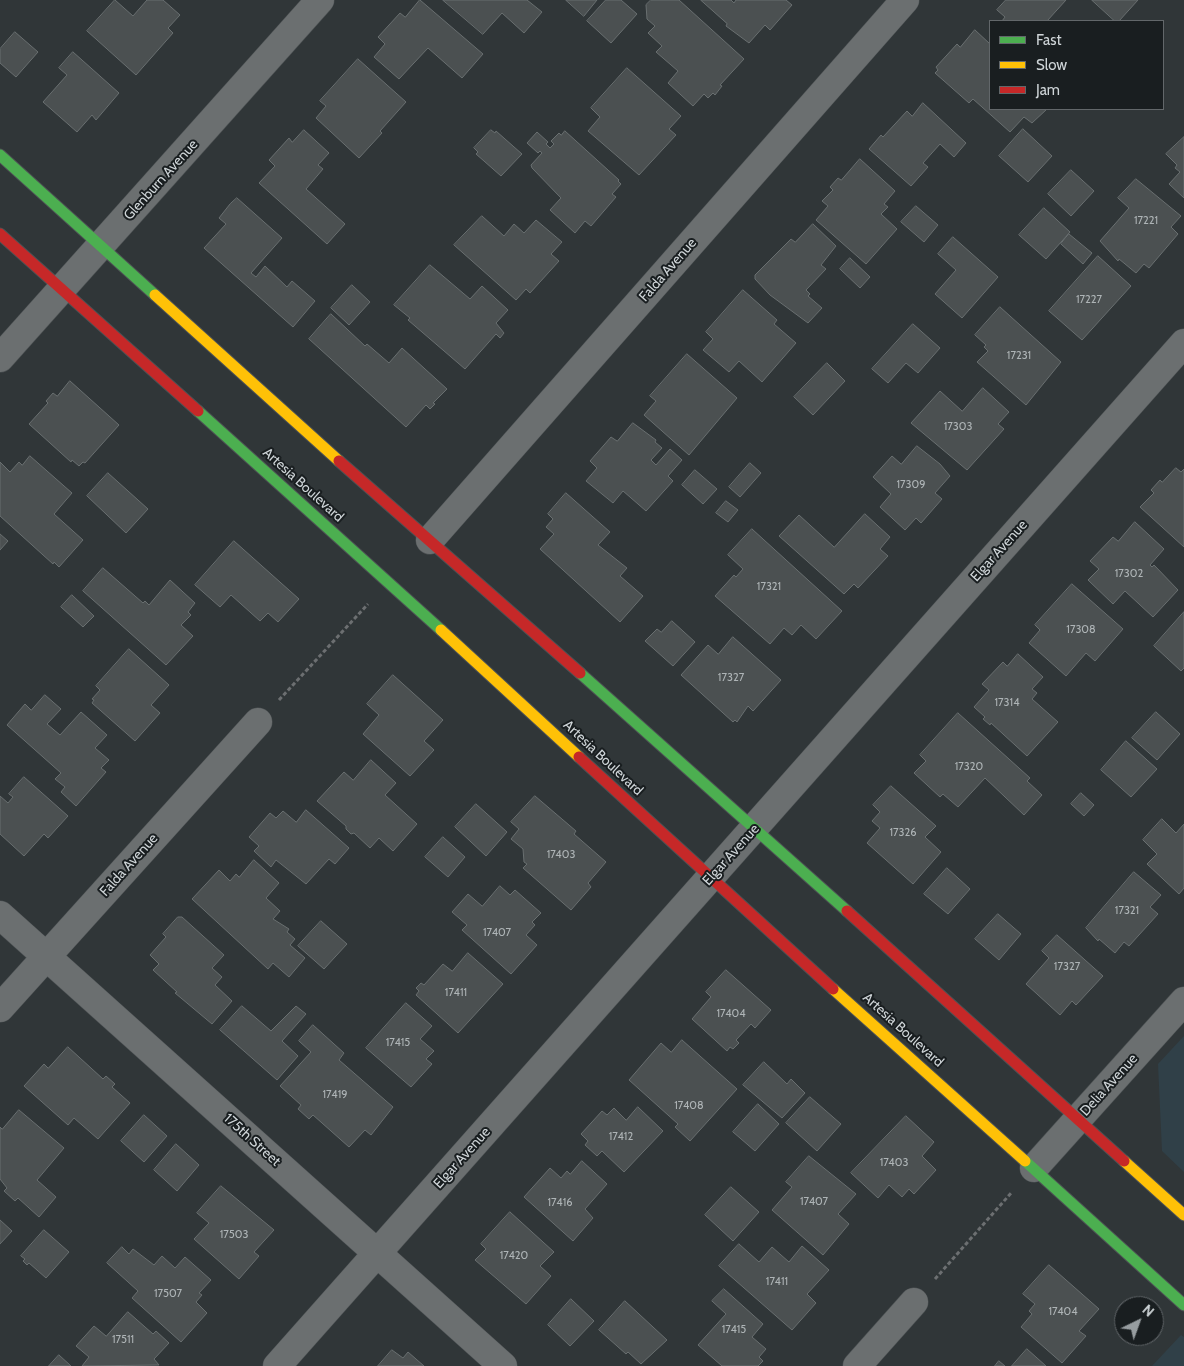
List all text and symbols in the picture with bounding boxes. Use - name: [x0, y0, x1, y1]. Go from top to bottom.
- legend: [989, 20, 1164, 110]
- text: Fast: [1036, 31, 1061, 49]
- text: Slow: [1036, 56, 1067, 74]
- text: Jam: [1036, 81, 1060, 99]
- street label: Glenburn Avenue: [120, 136, 202, 224]
- house number: 17221: [1134, 214, 1158, 228]
- street label: Falda Avenue: [636, 235, 700, 305]
- house number: 17227: [1076, 293, 1102, 307]
- house number: 17231: [1007, 349, 1031, 363]
- house number: 17303: [944, 420, 972, 434]
- street label: Artesia Boulevard: [259, 444, 347, 526]
- house number: 17309: [897, 478, 925, 492]
- street label: Elgar Avenue: [967, 517, 1031, 585]
- house number: 17302: [1115, 567, 1143, 581]
- house number: 17321: [757, 580, 781, 594]
- house number: 17308: [1066, 623, 1096, 637]
- house number: 17327: [718, 671, 744, 685]
- house number: 17314: [994, 696, 1020, 710]
- street label: Artesia Boulevard: [560, 717, 646, 799]
- house number: 17320: [955, 760, 983, 774]
- street label: Elgar Avenue: [699, 821, 763, 889]
- house number: 17326: [889, 826, 917, 840]
- street label: Falda Avenue: [96, 830, 162, 900]
- house number: 17403: [547, 848, 575, 862]
- house number: 17321: [1115, 904, 1139, 918]
- house number: 17407: [483, 926, 511, 940]
- house number: 17327: [1054, 960, 1080, 974]
- house number: 17411: [445, 986, 467, 1000]
- street label: Artesia Boulevard: [859, 989, 947, 1071]
- house number: 17404: [716, 1007, 746, 1021]
- house number: 17415: [386, 1036, 410, 1050]
- street label: Delia Avenue: [1077, 1050, 1141, 1120]
- house number: 17419: [323, 1088, 347, 1102]
- house number: 17408: [674, 1099, 704, 1113]
- street label: 175th Street: [220, 1110, 284, 1170]
- street label: Elgar Avenue: [430, 1124, 494, 1192]
- house number: 17412: [609, 1130, 633, 1144]
- house number: 17403: [880, 1156, 908, 1170]
- house number: 17407: [800, 1195, 828, 1209]
- house number: 17416: [548, 1196, 572, 1210]
- house number: 17503: [220, 1228, 248, 1242]
- house number: 17420: [500, 1249, 528, 1263]
- house number: 17411: [766, 1275, 788, 1289]
- house number: 17507: [154, 1287, 182, 1301]
- north arrow: [1114, 1296, 1164, 1346]
- text: N: [1139, 1301, 1158, 1321]
- house number: 17404: [1048, 1305, 1078, 1319]
- house number: 17415: [722, 1323, 746, 1337]
- house number: 17511: [112, 1333, 134, 1347]

